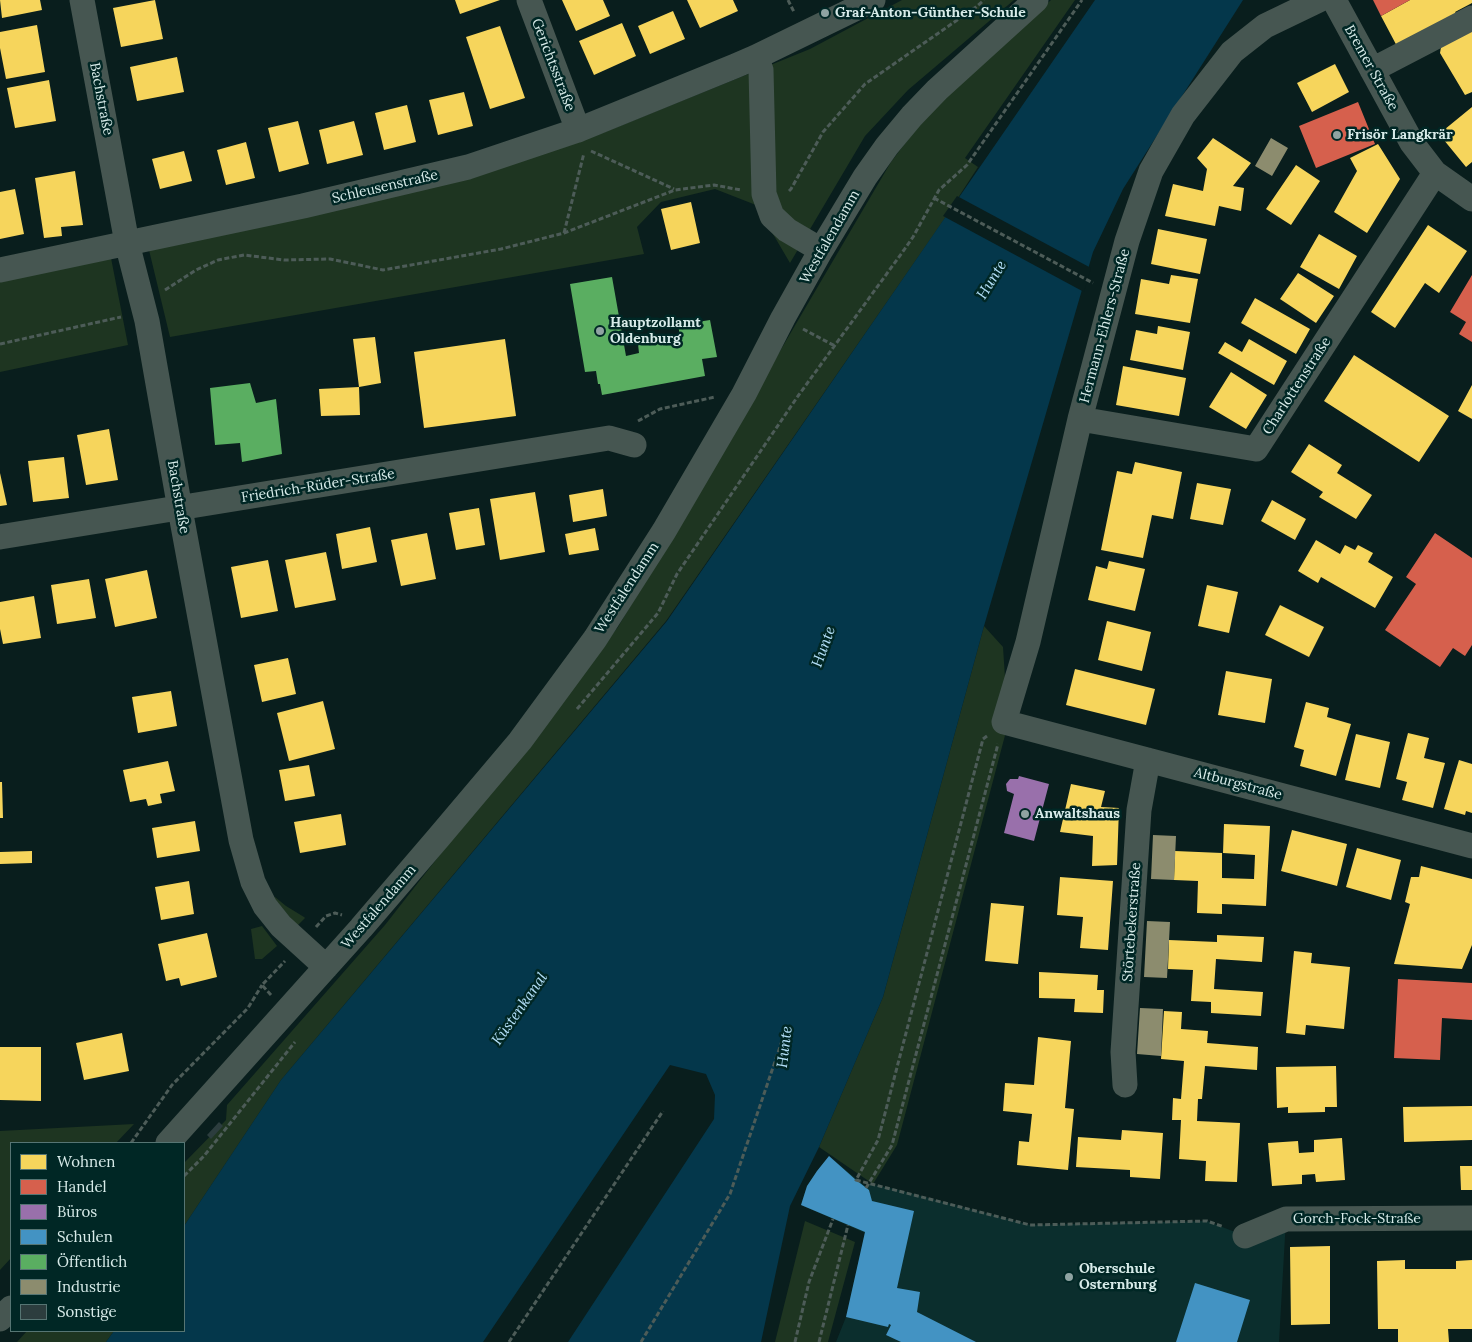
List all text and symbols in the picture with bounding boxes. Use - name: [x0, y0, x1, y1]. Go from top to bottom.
- place label: Graf-Anton-Günther-Schule: [835, 5, 1026, 21]
- marker: Graf-Anton-Günther-Schule: [819, 7, 831, 19]
- street label: Gerichtsstraße: [528, 16, 578, 114]
- street label: Bremer Straße: [1340, 22, 1402, 114]
- street label: Bachstraße: [86, 61, 116, 137]
- place label: Frisör Langkrär: [1347, 127, 1453, 143]
- marker: Frisör Langkrär: [1331, 129, 1343, 141]
- street label: Schleusenstraße: [330, 167, 440, 207]
- street label: Westfalendamm: [796, 187, 864, 287]
- street label: Hermann-Ehlers-Straße: [1076, 247, 1134, 405]
- water label: Hunte: [973, 257, 1011, 303]
- place label: Hauptzollamt Oldenburg: [610, 315, 701, 348]
- marker: Hauptzollamt Oldenburg: [594, 325, 606, 337]
- street label: Charlottenstraße: [1259, 334, 1335, 438]
- street label: Bachstraße: [163, 459, 193, 535]
- street label: Friedrich-Rüder-Straße: [240, 466, 396, 506]
- street label: Westfalendamm: [591, 539, 663, 637]
- water label: Hunte: [808, 624, 840, 670]
- street label: Altburgstraße: [1192, 764, 1284, 804]
- place label: Anwaltshaus: [1035, 806, 1120, 822]
- marker: Anwaltshaus: [1019, 808, 1031, 820]
- street label: Westfalendamm: [338, 862, 420, 952]
- street label: Störtebekerstraße: [1119, 862, 1145, 982]
- water label: Küstenkanal: [488, 969, 552, 1049]
- water label: Hunte: [773, 1025, 797, 1069]
- legend: [10, 1142, 185, 1332]
- text: Wohnen: [57, 1152, 115, 1171]
- text: Handel: [57, 1177, 107, 1196]
- text: Büros: [57, 1202, 97, 1221]
- street label: Gorch-Fock-Straße: [1293, 1211, 1421, 1227]
- text: Schulen: [57, 1227, 113, 1246]
- text: Öffentlich: [57, 1252, 127, 1271]
- place label: Oberschule Osternburg: [1079, 1261, 1157, 1294]
- marker: Oberschule Osternburg: [1063, 1271, 1075, 1283]
- text: Industrie: [57, 1277, 121, 1296]
- text: Sonstige: [57, 1302, 117, 1321]

